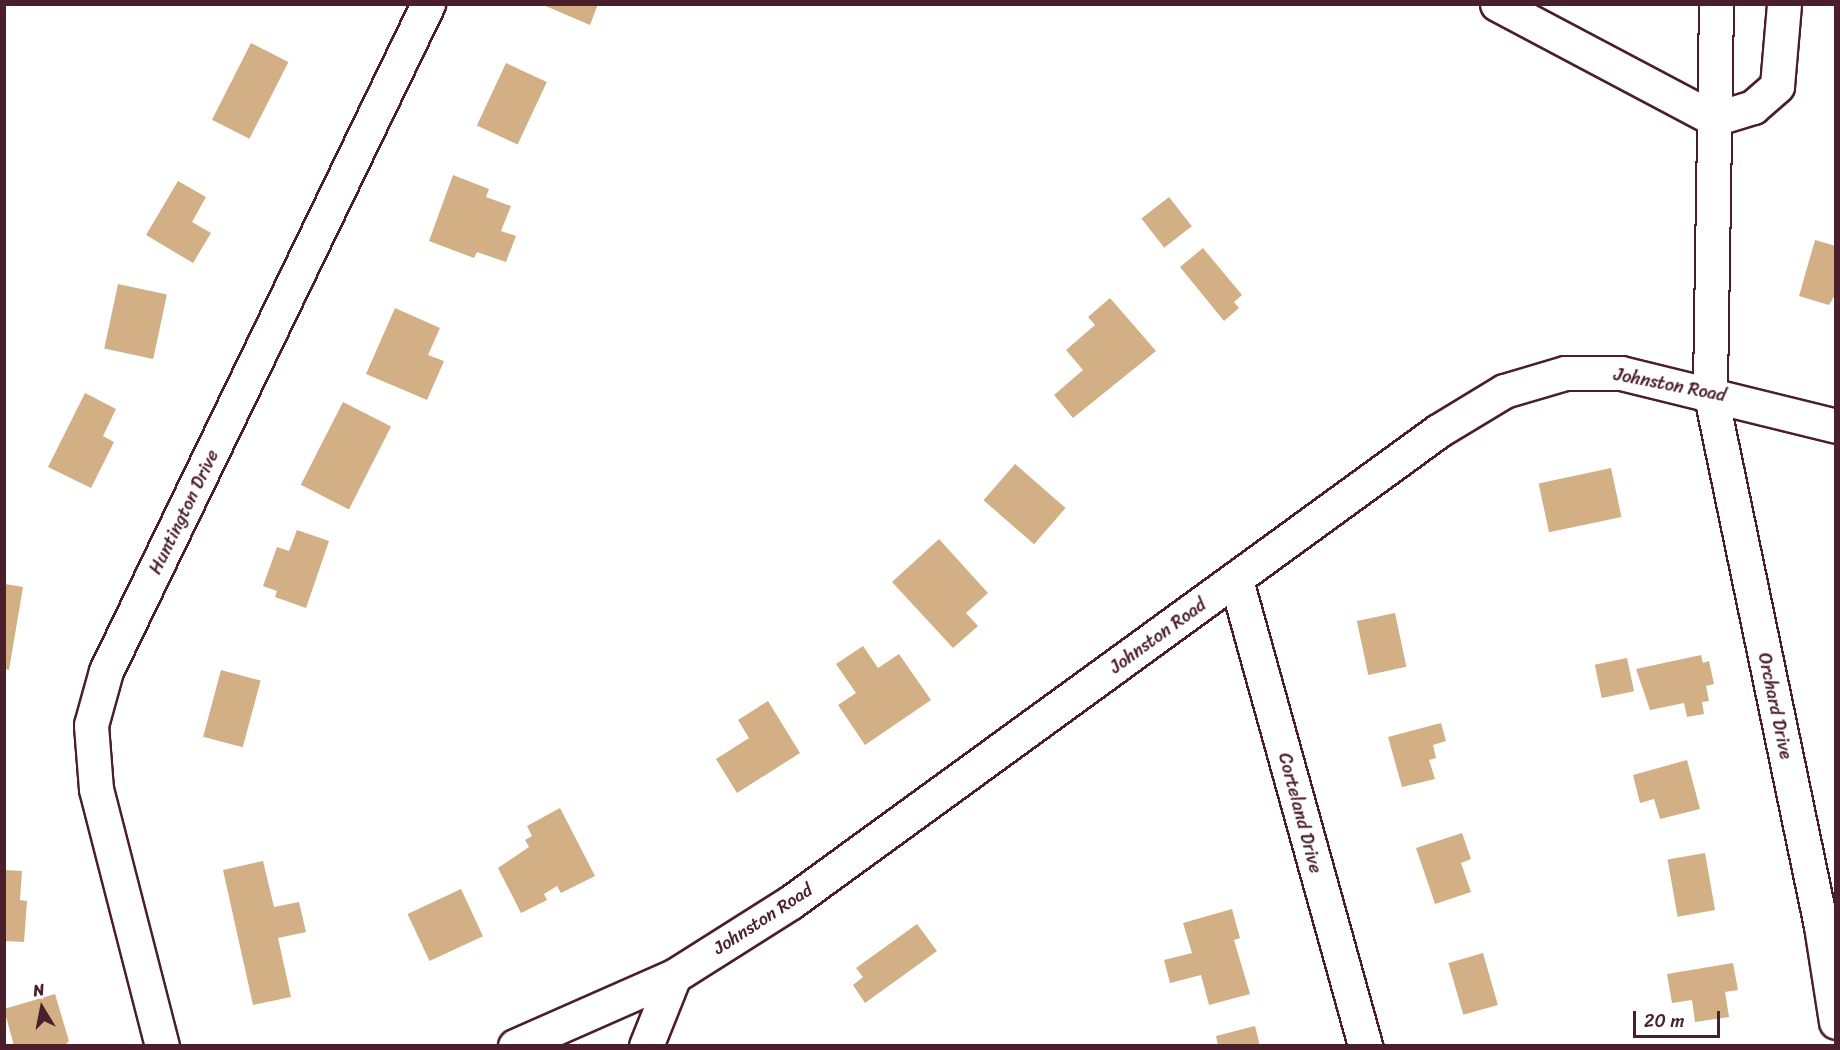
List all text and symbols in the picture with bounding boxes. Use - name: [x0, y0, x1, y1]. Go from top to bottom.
- street label: Johnston Road: [1612, 364, 1728, 406]
- street label: Huntington Drive: [145, 446, 223, 578]
- street label: Johnston Road: [1106, 594, 1210, 678]
- street label: Orchard Drive: [1753, 651, 1797, 761]
- street label: Corteland Drive: [1274, 750, 1326, 876]
- street label: Johnston Road: [709, 879, 817, 959]
- text: N: [31, 975, 47, 1005]
- north arrow: [12, 978, 72, 1038]
- scale bar: [1636, 999, 1723, 1037]
- text: 20 m: [1644, 1005, 1684, 1037]

